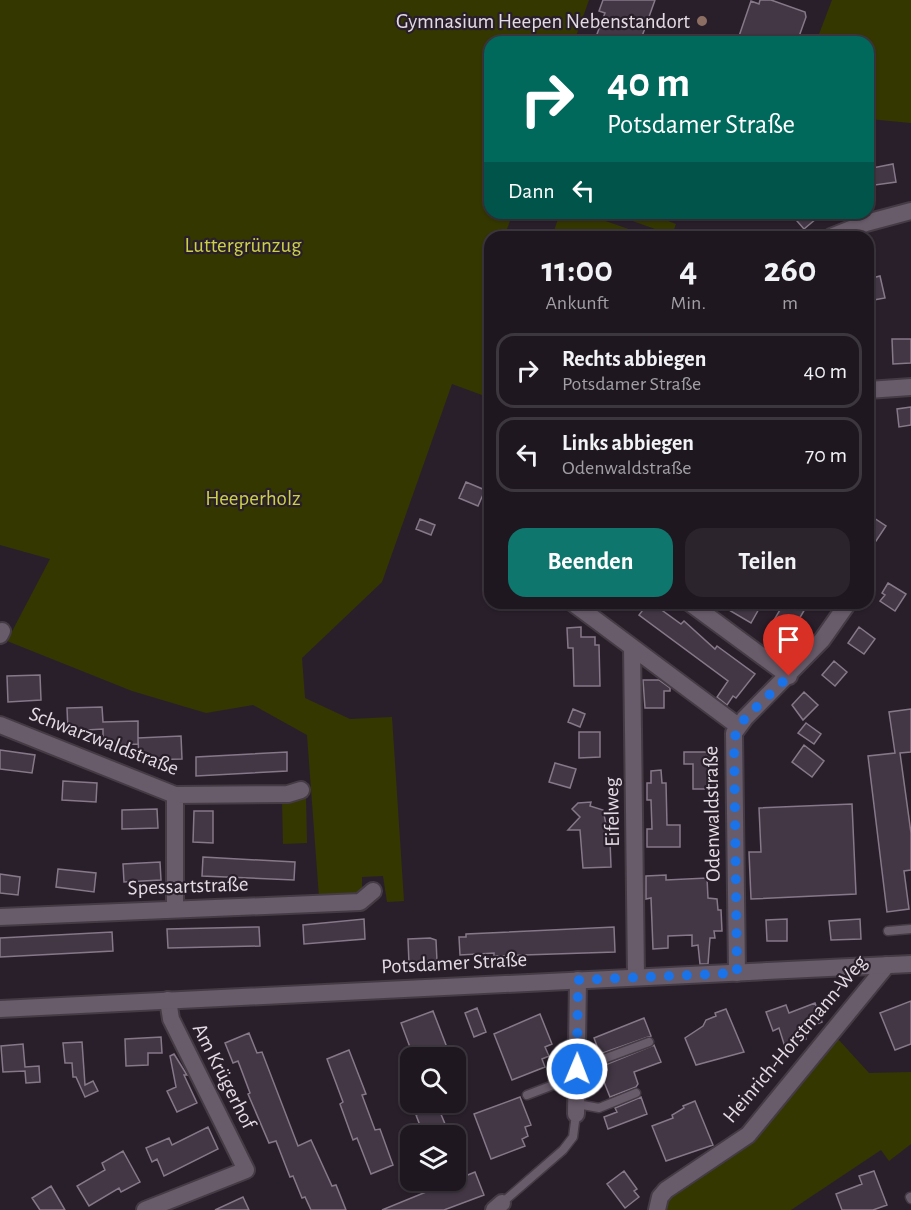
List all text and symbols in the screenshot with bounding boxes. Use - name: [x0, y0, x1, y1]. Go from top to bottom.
- place label: Gymnasium Heepen Nebenstandort: [396, 11, 690, 32]
- marker: Gymnasium Heepen Nebenstandort: [695, 14, 709, 28]
- icon: right: [508, 60, 586, 138]
- text: 40 m: [607, 62, 690, 104]
- text: Potsdamer Straße: [607, 111, 795, 138]
- icon: left: [567, 174, 600, 207]
- text: Dann: [508, 180, 555, 202]
- park label: Luttergrünzug: [185, 235, 302, 256]
- text: 11:00: [541, 252, 613, 288]
- text: 4: [679, 252, 697, 288]
- text: 260: [763, 252, 817, 288]
- text: Ankunft: [545, 293, 609, 313]
- text: Min.: [671, 293, 706, 313]
- text: m: [782, 293, 798, 313]
- text: Rechts abbiegen: [562, 348, 706, 370]
- icon: right: [511, 354, 544, 387]
- text: 40 m: [804, 360, 847, 382]
- text: Potsdamer Straße: [562, 374, 701, 394]
- text: Links abbiegen: [562, 432, 694, 454]
- icon: left: [511, 438, 544, 471]
- text: 70 m: [805, 444, 847, 466]
- text: Odenwaldstraße: [562, 458, 692, 478]
- park label: Heeperholz: [205, 488, 301, 509]
- button: Beenden: [508, 528, 673, 597]
- button: Teilen: [685, 528, 850, 597]
- pin: [763, 614, 814, 676]
- icon: arrive: [772, 623, 805, 656]
- street label: Schwarzwaldstraße: [26, 703, 182, 779]
- street label: Odenwaldstraße: [700, 746, 724, 882]
- street label: Eifelweg: [601, 776, 623, 847]
- street label: Spessartstraße: [127, 873, 249, 899]
- street label: Potsdamer Straße: [380, 949, 528, 977]
- street label: Heinrich-Horstmann-Weg: [719, 951, 871, 1127]
- street label: Am Krügerhof: [189, 1020, 260, 1133]
- position arrow: [545, 1037, 609, 1101]
- map controls: [400, 1047, 466, 1191]
- button: search: [400, 1047, 466, 1113]
- button: layers: [400, 1125, 466, 1191]

